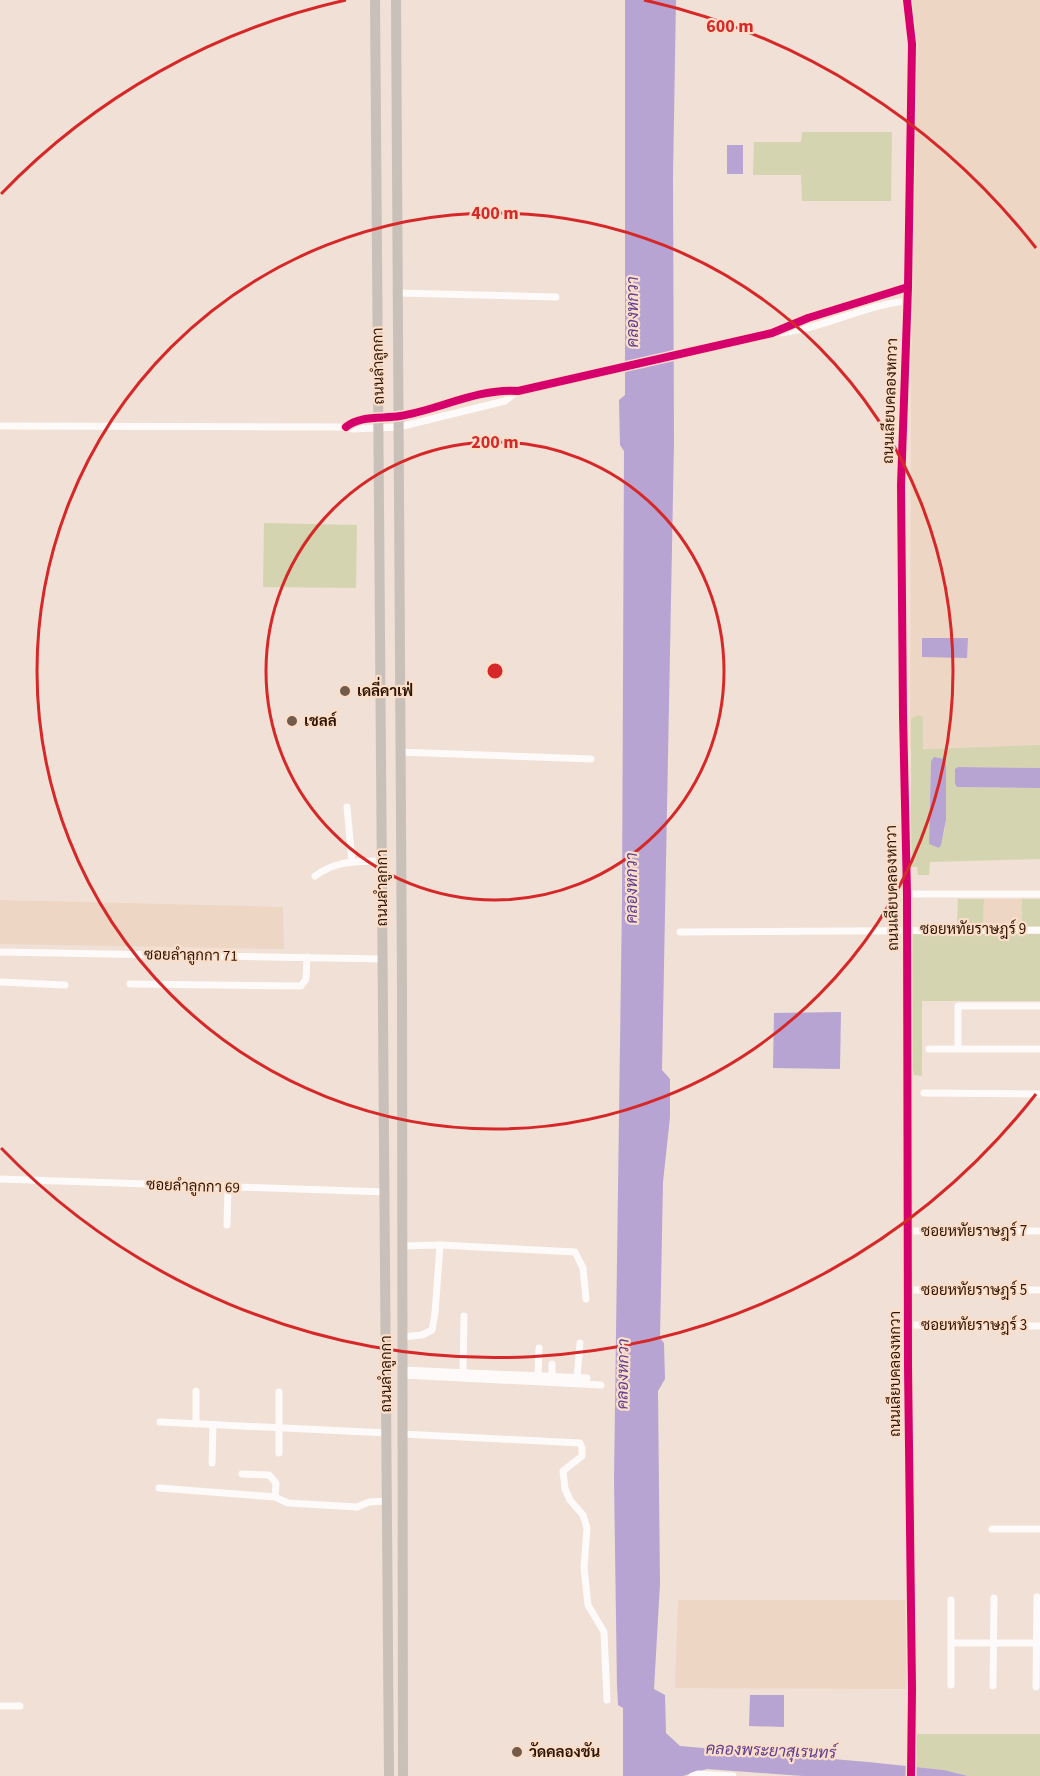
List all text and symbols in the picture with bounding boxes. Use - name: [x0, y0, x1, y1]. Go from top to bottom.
- text: 600 m: [706, 14, 754, 39]
- text: 400 m: [471, 201, 519, 226]
- water label: คลองหกวา: [622, 276, 644, 347]
- street label: ถนนลำลูกกา: [367, 327, 390, 405]
- street label: ถนนเลียบคลองหกวา: [878, 338, 903, 464]
- text: 200 m: [471, 430, 519, 455]
- centre of rings: [485, 661, 505, 681]
- place label: เดลี่คาเฟ่: [357, 676, 413, 702]
- marker: เดลี่คาเฟ่: [338, 684, 352, 698]
- place label: เชลล์: [304, 711, 338, 732]
- marker: เชลล์: [285, 714, 299, 728]
- street label: ถนนเลียบคลองหกวา: [881, 825, 904, 951]
- street label: ถนนลำลูกกา: [372, 849, 393, 927]
- water label: คลองหกวา: [621, 852, 643, 923]
- street label: ซอยหทัยราษฎร์ 9: [920, 919, 1026, 940]
- street label: ซอยลำลูกกา 71: [144, 944, 238, 967]
- street label: ซอยลำลูกกา 69: [146, 1174, 240, 1199]
- street label: ซอยหทัยราษฎร์ 7: [921, 1221, 1027, 1242]
- street label: ซอยหทัยราษฎร์ 5: [921, 1280, 1027, 1301]
- street label: ถนนเลียบคลองหกวา: [885, 1311, 906, 1437]
- street label: ซอยหทัยราษฎร์ 3: [921, 1315, 1027, 1336]
- street label: ถนนลำลูกกา: [376, 1335, 397, 1413]
- water label: คลองหกวา: [611, 1338, 635, 1410]
- water label: คลองพระยาสุเรนทร์: [705, 1736, 839, 1764]
- place label: วัดคลองชัน: [529, 1742, 601, 1763]
- marker: วัดคลองชัน: [510, 1745, 524, 1759]

